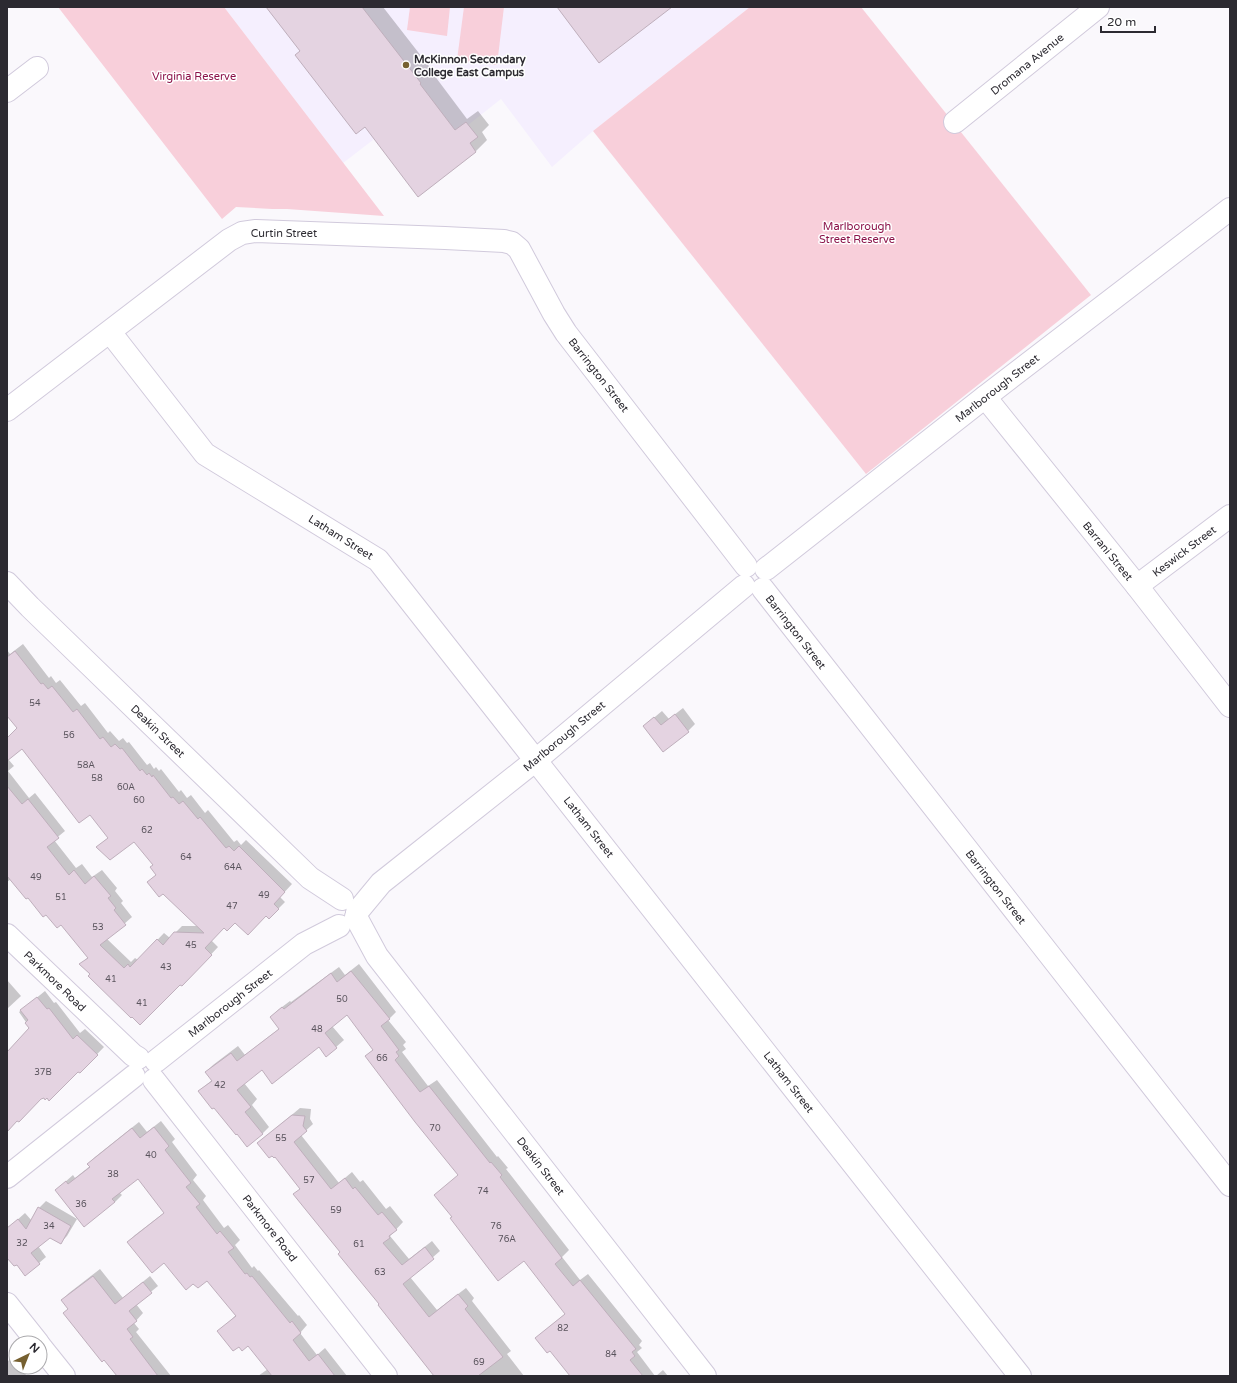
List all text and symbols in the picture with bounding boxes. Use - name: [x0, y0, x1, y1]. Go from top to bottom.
- scale bar: [1101, 8, 1155, 34]
- text: 20 m: [1107, 15, 1136, 29]
- street label: Dromana Avenue: [988, 31, 1066, 98]
- place label: McKinnon Secondary College East Campus: [414, 53, 526, 80]
- marker: McKinnon Secondary College East Campus: [401, 60, 411, 70]
- park label: Virginia Reserve: [152, 70, 236, 83]
- park label: Marlborough Street Reserve: [819, 220, 895, 246]
- street label: Curtin Street: [251, 227, 317, 240]
- street label: Barrington Street: [566, 336, 632, 415]
- street label: Marlborough Street: [953, 352, 1042, 425]
- street label: Latham Street: [306, 512, 376, 563]
- street label: Barrani Street: [1080, 519, 1135, 583]
- street label: Keswick Street: [1150, 523, 1219, 580]
- street label: Barrington Street: [763, 593, 829, 672]
- house number: 54: [29, 698, 41, 709]
- street label: Marlborough Street: [521, 698, 608, 774]
- street label: Deakin Street: [128, 702, 187, 760]
- house number: 56: [63, 730, 75, 741]
- house number: 58A: [77, 760, 95, 771]
- house number: 58: [91, 773, 103, 784]
- house number: 60A: [117, 782, 135, 793]
- street label: Latham Street: [561, 794, 616, 860]
- house number: 60: [133, 795, 145, 806]
- house number: 62: [141, 825, 153, 836]
- street label: Barrington Street: [963, 848, 1029, 927]
- house number: 64: [180, 852, 192, 863]
- house number: 64A: [224, 862, 242, 873]
- house number: 49: [30, 872, 42, 883]
- house number: 49: [258, 890, 270, 901]
- house number: 51: [55, 892, 67, 903]
- house number: 47: [226, 901, 238, 912]
- house number: 53: [92, 922, 104, 933]
- house number: 45: [185, 940, 197, 951]
- street label: Parkmore Road: [21, 949, 88, 1014]
- house number: 43: [160, 962, 172, 973]
- street label: Marlborough Street: [186, 967, 275, 1040]
- house number: 41: [105, 974, 117, 985]
- house number: 50: [336, 994, 348, 1005]
- house number: 41: [136, 998, 148, 1009]
- house number: 48: [311, 1024, 323, 1035]
- street label: Latham Street: [761, 1049, 816, 1115]
- house number: 66: [376, 1053, 388, 1064]
- house number: 37B: [34, 1067, 52, 1078]
- house number: 42: [214, 1080, 226, 1091]
- house number: 70: [429, 1123, 441, 1134]
- house number: 55: [275, 1133, 287, 1144]
- street label: Deakin Street: [514, 1135, 567, 1198]
- house number: 40: [145, 1150, 157, 1161]
- house number: 38: [107, 1169, 119, 1180]
- house number: 57: [303, 1175, 315, 1186]
- house number: 74: [477, 1186, 489, 1197]
- street label: Parkmore Road: [240, 1192, 300, 1264]
- house number: 36: [75, 1199, 87, 1210]
- house number: 59: [330, 1205, 342, 1216]
- house number: 34: [43, 1221, 55, 1232]
- house number: 76: [490, 1221, 502, 1232]
- house number: 76A: [498, 1234, 516, 1245]
- house number: 32: [16, 1238, 28, 1249]
- house number: 61: [353, 1239, 365, 1250]
- house number: 63: [374, 1267, 386, 1278]
- house number: 82: [557, 1323, 569, 1334]
- north arrow: [8, 1335, 48, 1375]
- text: N: [27, 1340, 42, 1356]
- house number: 84: [605, 1349, 617, 1360]
- house number: 69: [473, 1357, 485, 1368]

